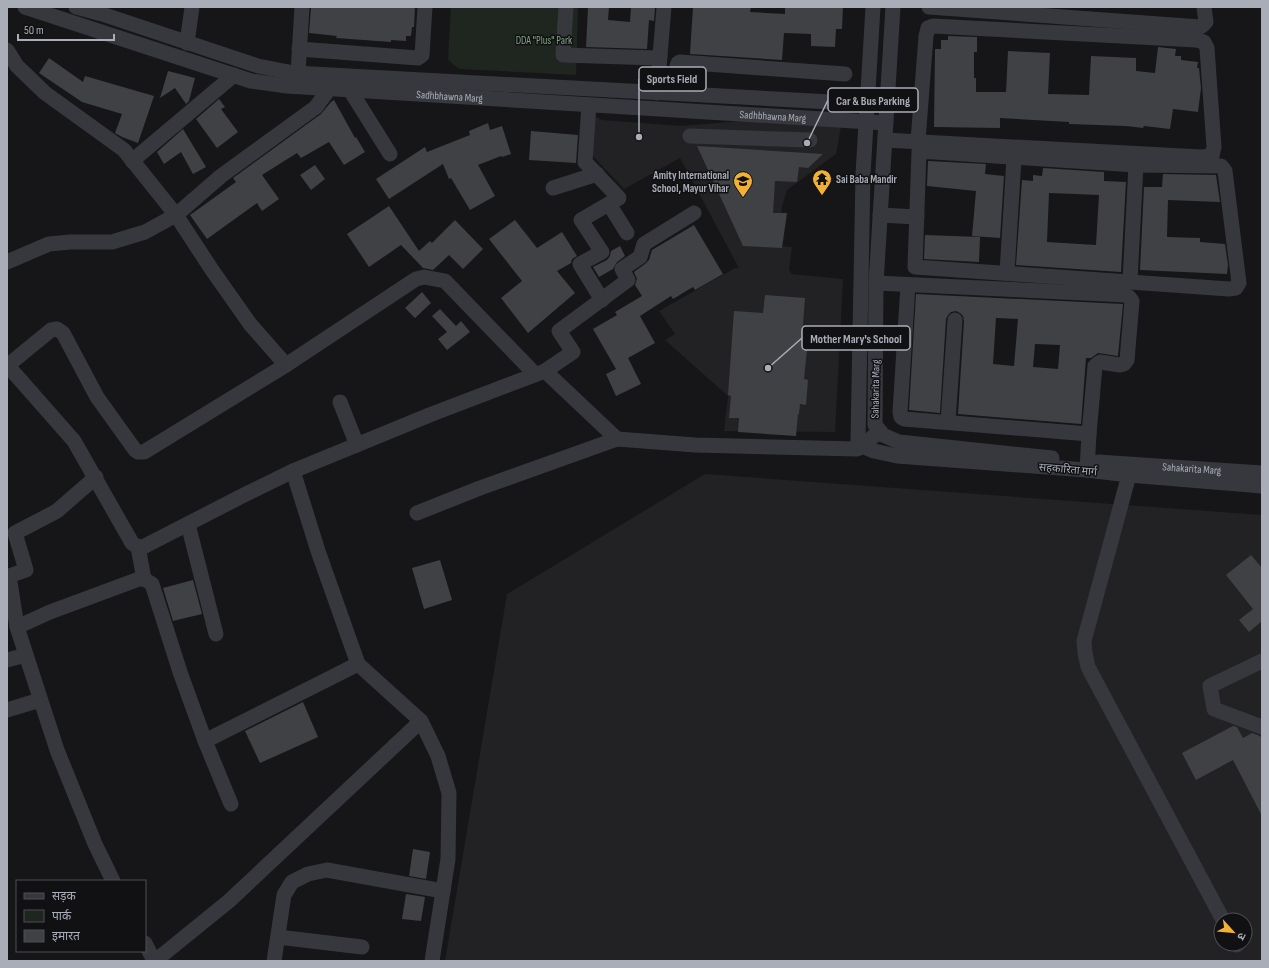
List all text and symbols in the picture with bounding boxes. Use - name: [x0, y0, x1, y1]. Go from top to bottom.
- scale bar: [18, 16, 114, 42]
- text: 50 m: [24, 23, 44, 38]
- park label: DDA "Plus" Park: [516, 34, 573, 47]
- callout: Sports Field: [639, 67, 706, 91]
- text: Sports Field: [647, 72, 697, 87]
- street label: Sadhbhawna Marg: [416, 88, 484, 105]
- callout: Car & Bus Parking: [828, 88, 918, 112]
- text: Car & Bus Parking: [836, 94, 910, 109]
- street label: Sadhbhawna Marg: [739, 108, 807, 125]
- temple icon: Sai Baba Mandir: [811, 168, 833, 196]
- place label: Amity International School, Mayur Vihar: [652, 169, 730, 195]
- school or university icon: Amity International School, Mayur Vihar: [732, 170, 754, 198]
- place label: Sai Baba Mandir: [836, 173, 898, 186]
- callout: Mother Mary's School: [802, 326, 910, 350]
- text: Mother Mary's School: [810, 332, 902, 347]
- street label: Sahakarita Marg: [868, 359, 883, 419]
- street label: सहकारिता मार्ग: [1038, 460, 1099, 479]
- street label: Sahakarita Marg: [1162, 460, 1222, 477]
- legend: [16, 880, 146, 952]
- text: सड़क: [52, 889, 77, 904]
- text: पार्क: [52, 909, 72, 924]
- north arrow: [1213, 912, 1253, 952]
- text: इमारत: [52, 929, 81, 944]
- text: उ: [1234, 930, 1249, 943]

